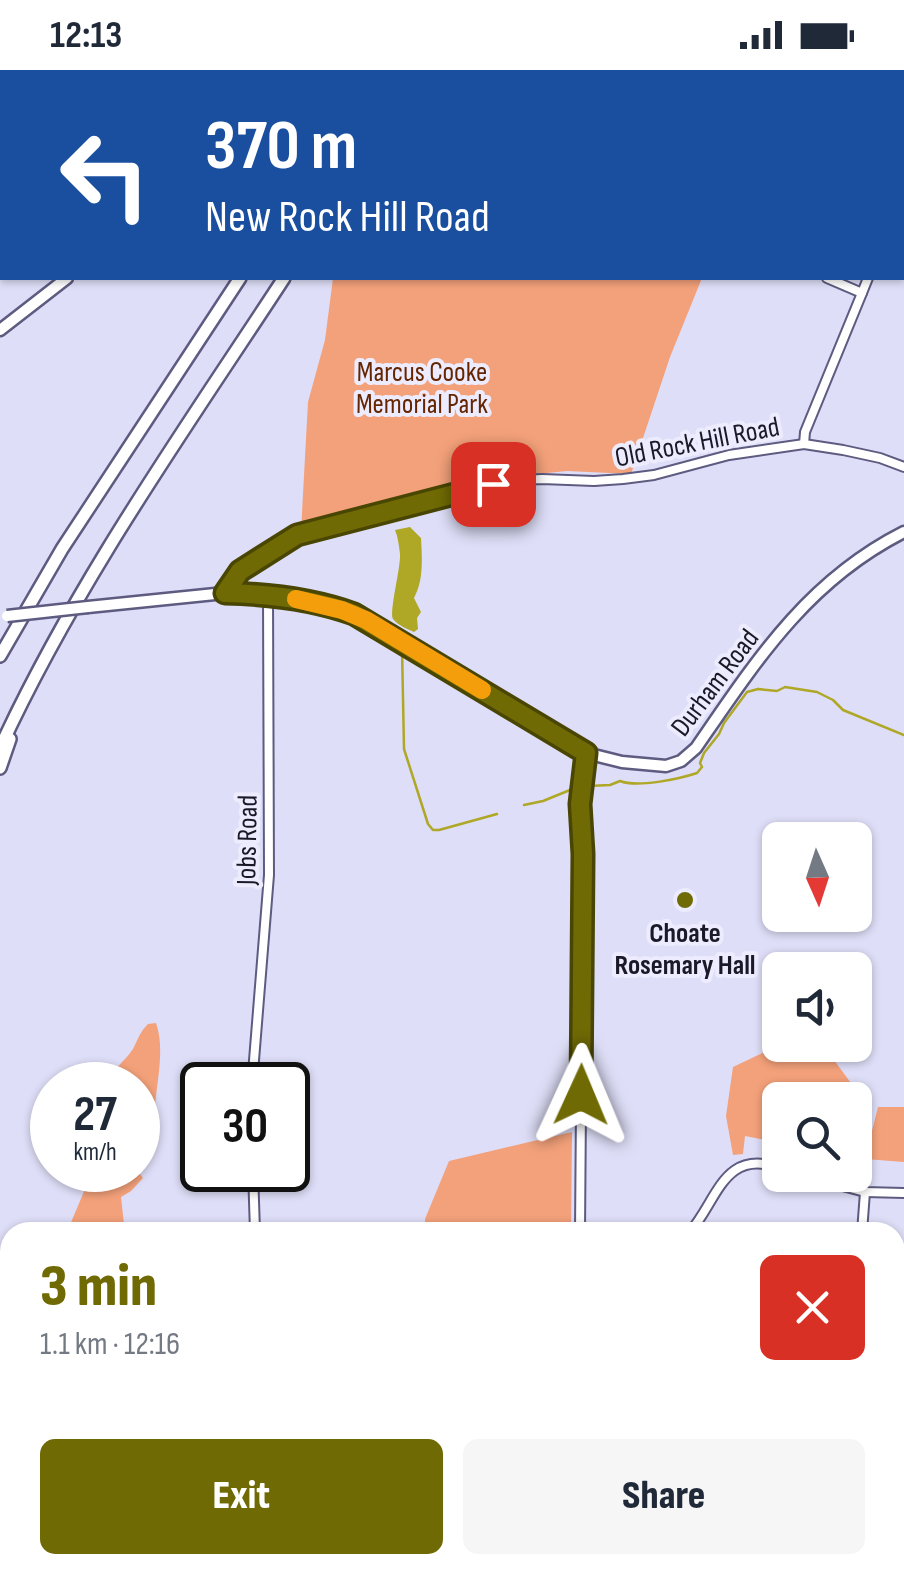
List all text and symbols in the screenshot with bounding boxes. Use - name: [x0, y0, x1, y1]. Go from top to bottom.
- text: 12:13: [50, 13, 122, 58]
- text: 370 m: [205, 105, 357, 189]
- icon: left: [40, 110, 170, 240]
- text: New Rock Hill Road: [205, 190, 490, 245]
- park label: Marcus Cooke Memorial Park: [356, 356, 488, 421]
- street label: Old Rock Hill Road: [612, 410, 782, 475]
- pin: [451, 442, 536, 527]
- icon: arrive: [466, 457, 521, 512]
- street label: Durham Road: [664, 623, 766, 743]
- street label: Jobs Road: [230, 795, 265, 886]
- north arrow: [762, 822, 872, 932]
- map controls: [762, 822, 872, 1192]
- marker: Choate Rosemary Hall: [674, 889, 696, 911]
- place label: Choate Rosemary Hall: [614, 917, 756, 982]
- button: sound: [762, 952, 872, 1062]
- position arrow: [529, 1043, 633, 1147]
- speed limit sign: 30: [180, 1062, 310, 1192]
- button: search: [762, 1082, 872, 1192]
- text: 27: [73, 1085, 117, 1145]
- text: km/h: [73, 1137, 117, 1168]
- text: 3 min: [40, 1251, 157, 1323]
- button: close: [760, 1255, 865, 1360]
- text: 1.1 km · 12:16: [40, 1325, 180, 1364]
- button: Exit: [40, 1439, 443, 1554]
- button: Share: [463, 1439, 865, 1554]

